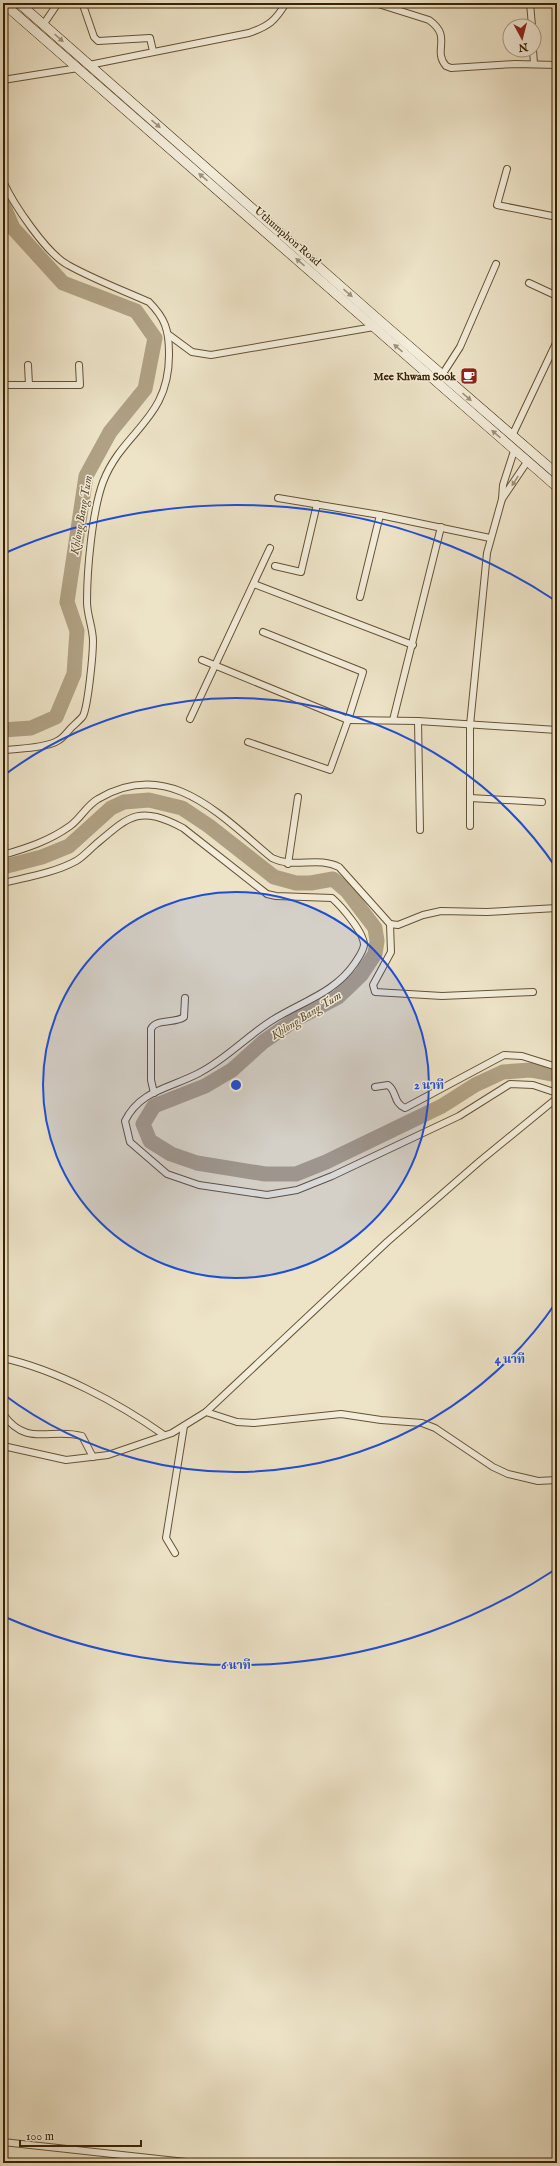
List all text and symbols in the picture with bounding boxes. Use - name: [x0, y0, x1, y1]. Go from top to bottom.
- north arrow: [502, 18, 542, 58]
- one-way arrow: [54, 33, 63, 42]
- text: N: [517, 39, 530, 55]
- one-way arrow: [151, 119, 161, 129]
- one-way arrow: [197, 172, 208, 181]
- street label: Uthumphon Road: [251, 204, 324, 270]
- one-way arrow: [295, 258, 305, 267]
- one-way arrow: [343, 289, 353, 298]
- one-way arrow: [393, 344, 403, 353]
- cafe icon: Mee Khwam Sook: [459, 366, 479, 386]
- place label: Mee Khwam Sook: [373, 370, 457, 384]
- one-way arrow: [463, 392, 472, 401]
- one-way arrow: [491, 430, 500, 439]
- water label: Khlong Bang Tum: [67, 474, 97, 557]
- one-way arrow: [511, 476, 519, 486]
- water label: Khlong Bang Tum: [267, 988, 345, 1044]
- centre of rings: [229, 1078, 243, 1092]
- text: 2 นาที: [414, 1078, 444, 1093]
- text: 4 นาที: [495, 1352, 525, 1367]
- text: 6 นาที: [221, 1658, 251, 1673]
- scale bar: [20, 2122, 141, 2148]
- text: 100 m: [26, 2129, 54, 2144]

